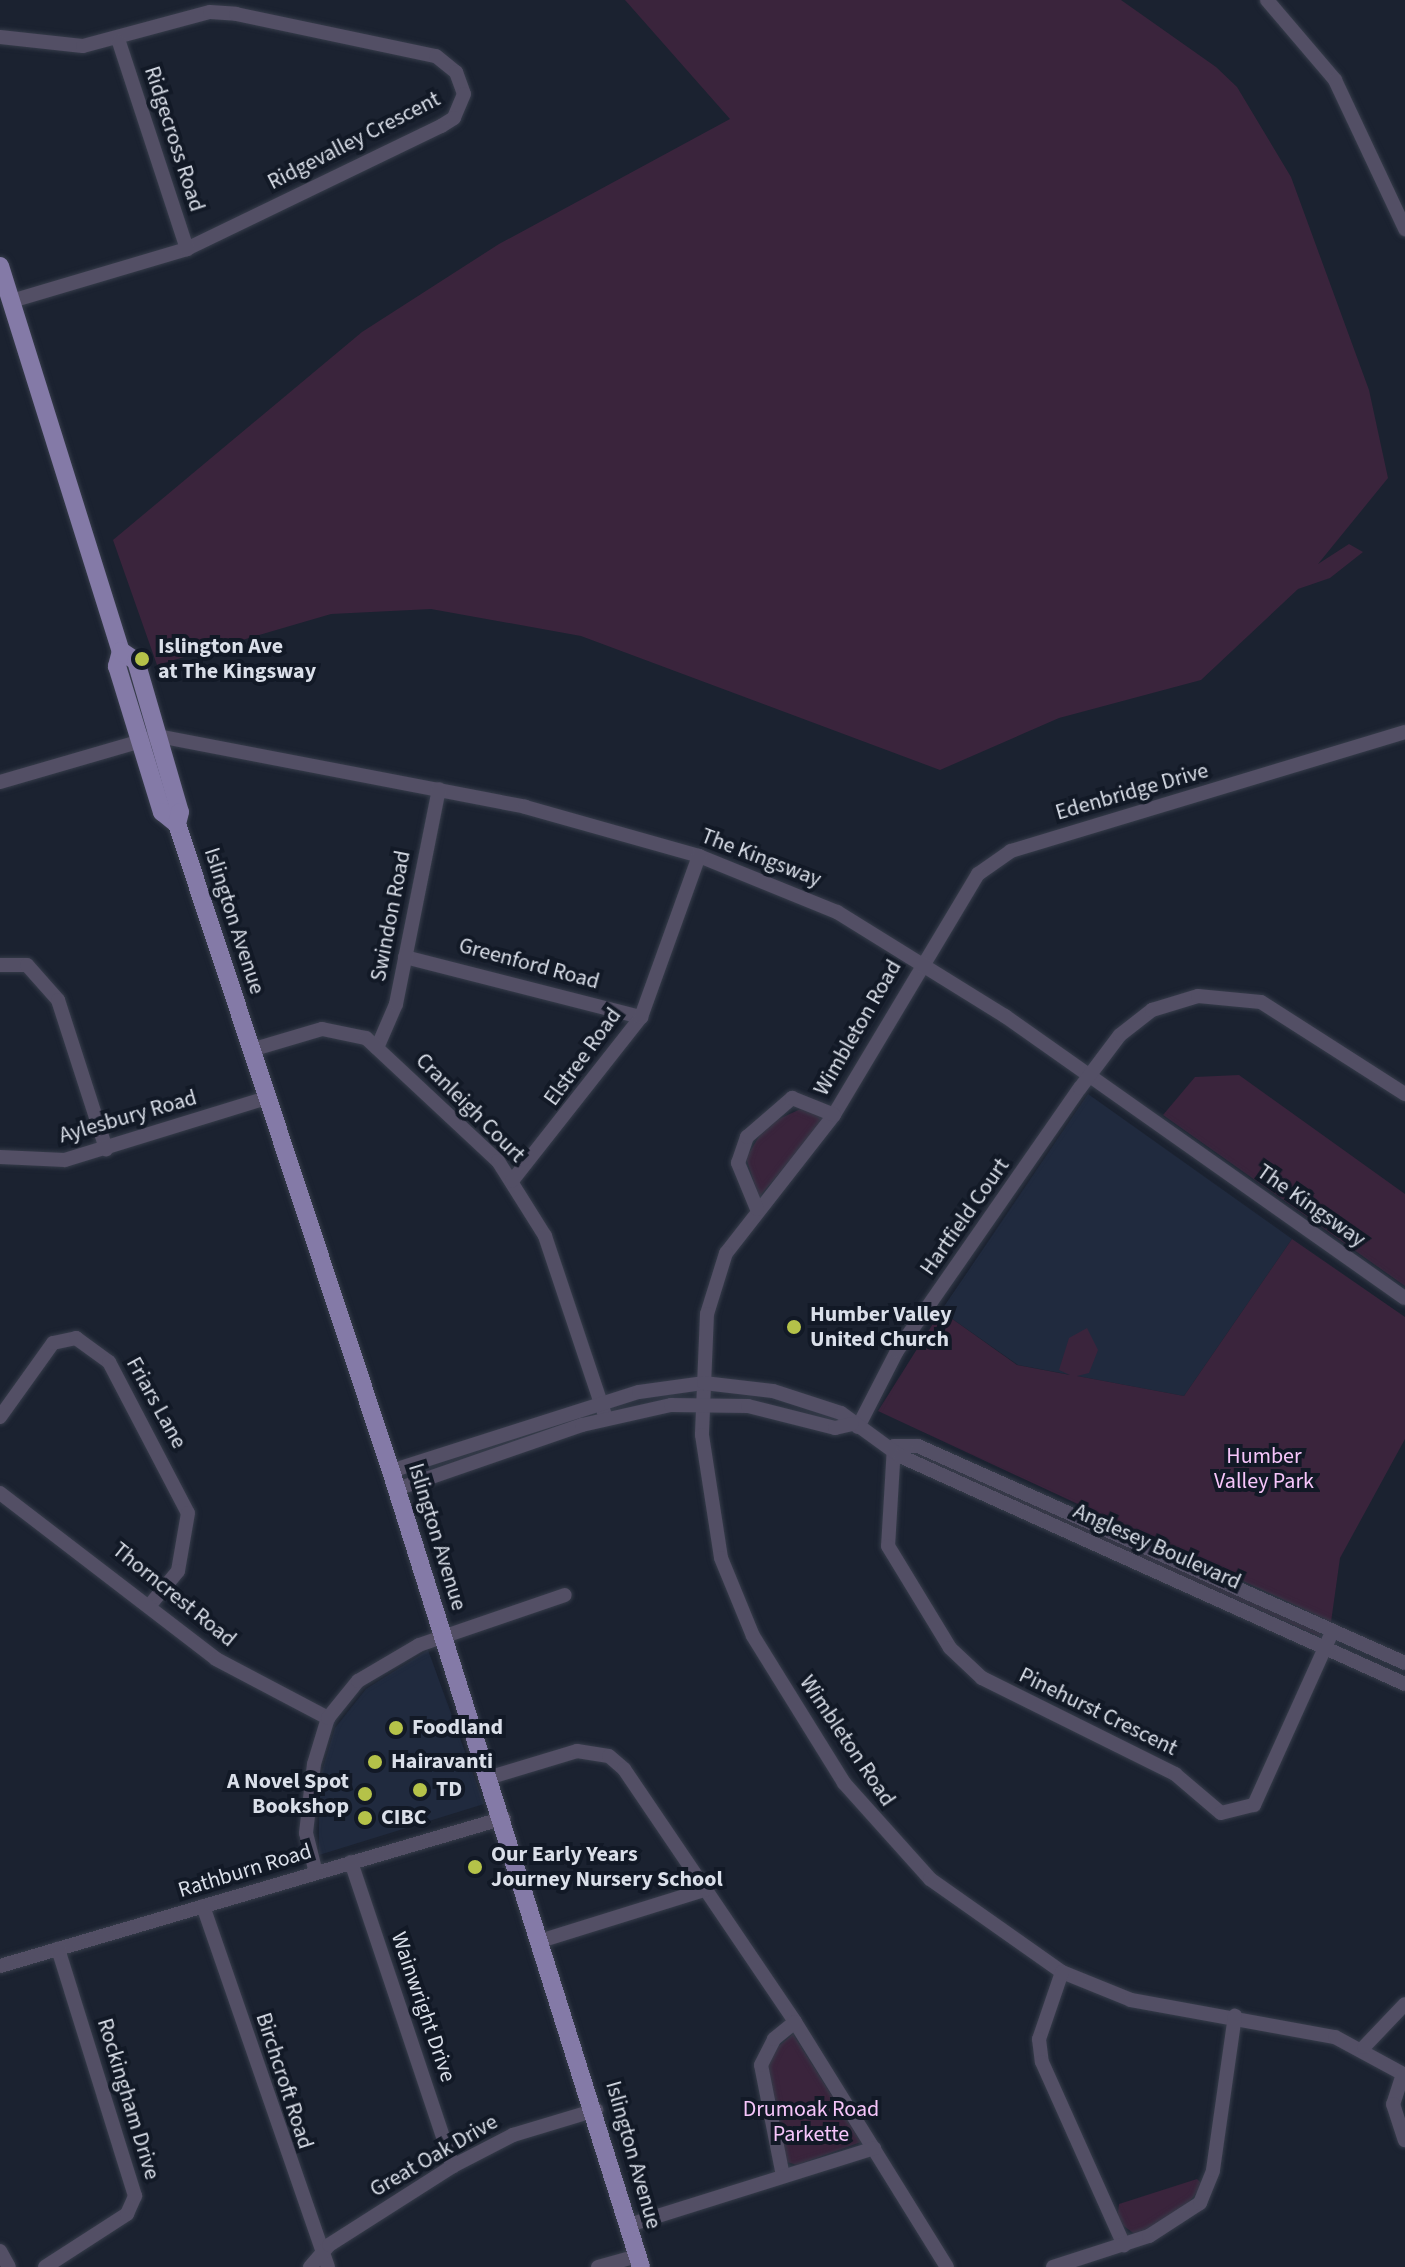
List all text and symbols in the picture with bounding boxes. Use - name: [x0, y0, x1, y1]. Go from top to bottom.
- street label: Ridgecross Road: [138, 63, 210, 215]
- street label: Ridgevalley Crescent: [263, 86, 445, 196]
- place label: Islington Ave at The Kingsway: [158, 633, 316, 684]
- marker: Islington Ave at The Kingsway: [133, 650, 151, 668]
- street label: Edenbridge Drive: [1053, 758, 1211, 826]
- street label: The Kingsway: [697, 823, 825, 893]
- street label: Islington Avenue: [198, 844, 270, 998]
- street label: Swindon Road: [365, 848, 417, 984]
- street label: Greenford Road: [456, 933, 602, 995]
- street label: Wimbleton Road: [809, 956, 907, 1100]
- street label: Elstree Road: [539, 1003, 627, 1111]
- street label: Cranleigh Court: [410, 1048, 530, 1168]
- street label: Aylesbury Road: [56, 1085, 200, 1149]
- street label: Hartfield Court: [915, 1153, 1015, 1281]
- street label: The Kingsway: [1252, 1159, 1370, 1253]
- place label: Humber Valley United Church: [810, 1301, 952, 1352]
- marker: Humber Valley United Church: [785, 1318, 803, 1336]
- street label: Friars Lane: [120, 1353, 192, 1453]
- park label: Humber Valley Park: [1214, 1443, 1314, 1494]
- street label: Islington Avenue: [402, 1460, 472, 1614]
- street label: Anglesey Boulevard: [1069, 1498, 1245, 1596]
- street label: Thorncrest Road: [107, 1537, 241, 1653]
- street label: Pinehurst Crescent: [1014, 1662, 1182, 1762]
- street label: Wimbleton Road: [794, 1671, 900, 1811]
- place label: Foodland: [412, 1715, 503, 1741]
- marker: Foodland: [387, 1719, 405, 1737]
- place label: Hairavanti: [391, 1749, 493, 1775]
- marker: Hairavanti: [366, 1753, 384, 1771]
- place label: A Novel Spot Bookshop: [227, 1768, 349, 1820]
- place label: TD: [436, 1777, 462, 1803]
- marker: TD: [411, 1781, 429, 1799]
- marker: A Novel Spot Bookshop: [356, 1785, 374, 1803]
- place label: CIBC: [381, 1805, 427, 1831]
- marker: CIBC: [356, 1809, 374, 1827]
- street label: Rathburn Road: [175, 1838, 315, 1904]
- place label: Our Early Years Journey Nursery School: [491, 1841, 723, 1892]
- marker: Our Early Years Journey Nursery School: [466, 1858, 484, 1876]
- street label: Wainwright Drive: [385, 1929, 461, 2085]
- street label: Birchcroft Road: [250, 2010, 318, 2152]
- street label: Rockingham Drive: [91, 2015, 165, 2183]
- street label: Islington Avenue: [599, 2078, 667, 2232]
- park label: Drumoak Road Parkette: [743, 2096, 879, 2148]
- street label: Great Oak Drive: [366, 2109, 502, 2203]

